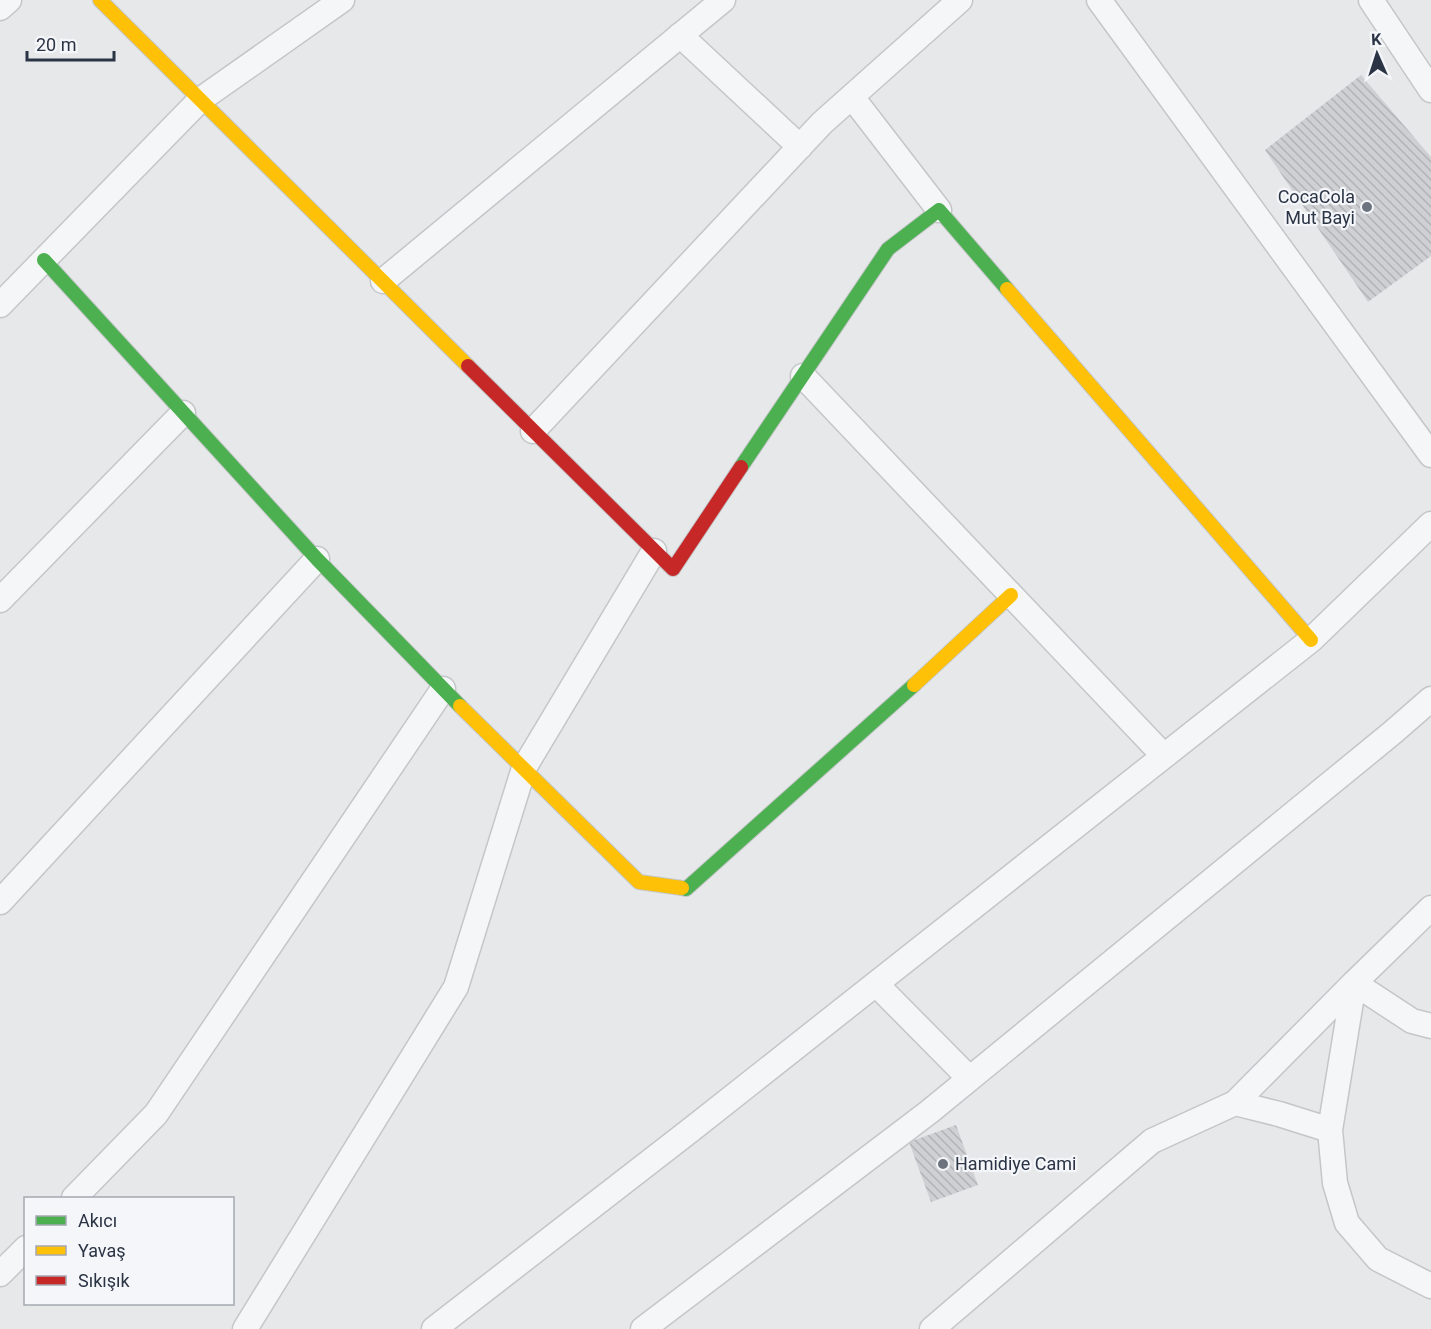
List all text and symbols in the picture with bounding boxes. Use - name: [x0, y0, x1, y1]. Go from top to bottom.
- scale bar: [27, 24, 114, 62]
- north arrow: [1347, 24, 1407, 84]
- text: K: [1371, 30, 1383, 49]
- text: 20 m: [36, 34, 76, 55]
- place label: CocaCola Mut Bayi: [1278, 186, 1355, 228]
- marker: CocaCola Mut Bayi: [1360, 200, 1374, 214]
- place label: Hamidiye Cami: [955, 1153, 1076, 1174]
- marker: Hamidiye Cami: [936, 1157, 950, 1171]
- legend: [24, 1197, 234, 1305]
- text: Akıcı: [78, 1210, 117, 1231]
- text: Yavaş: [78, 1240, 126, 1261]
- text: Sıkışık: [78, 1270, 130, 1291]

